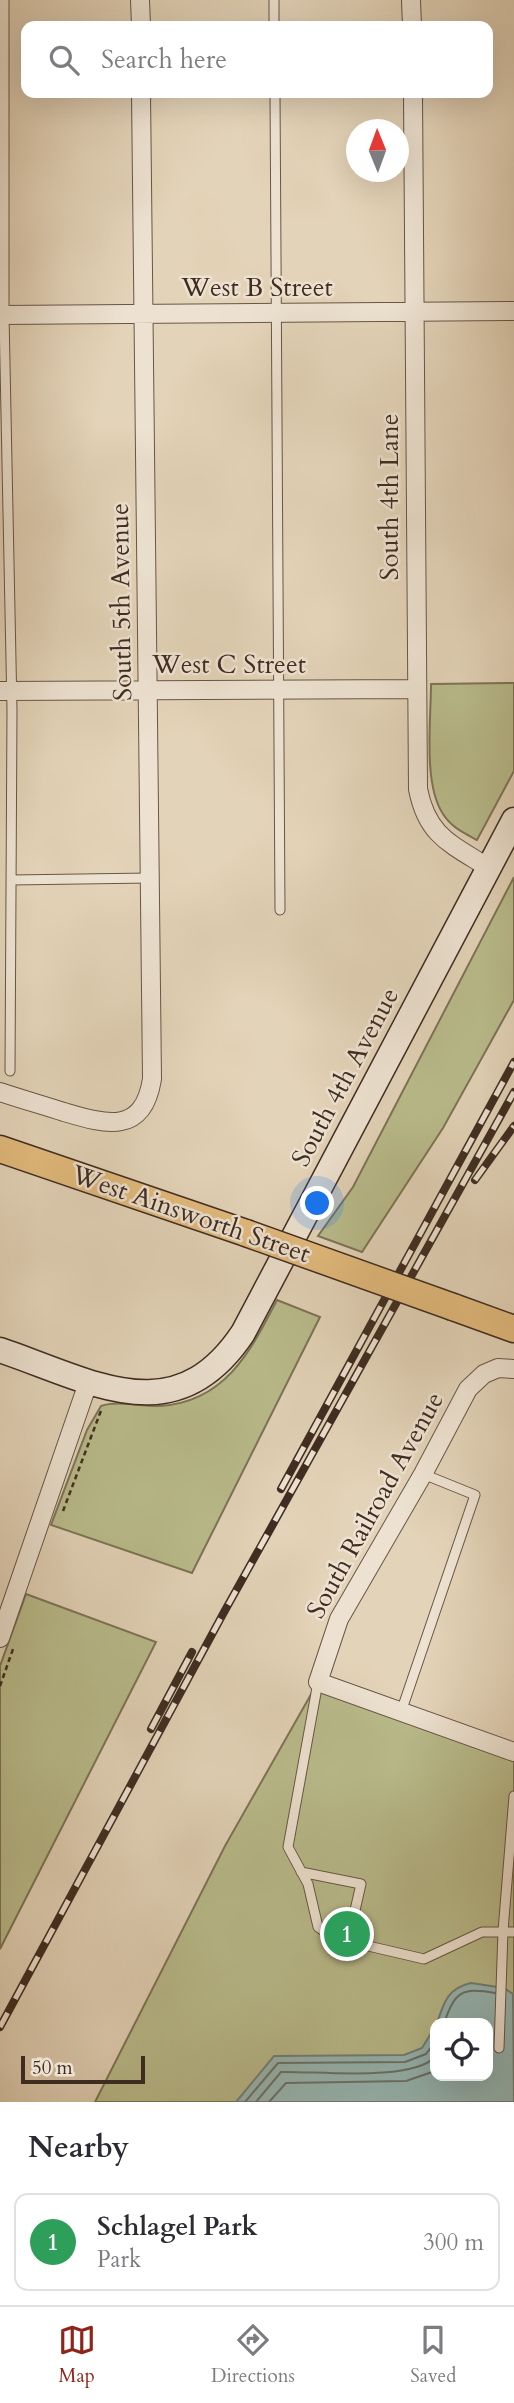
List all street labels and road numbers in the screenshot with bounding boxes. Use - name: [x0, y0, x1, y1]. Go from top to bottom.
- street label: West B Street: [180, 270, 333, 305]
- street label: South 4th Lane: [372, 413, 407, 581]
- street label: South 5th Avenue: [102, 503, 140, 701]
- street label: West C Street: [151, 647, 306, 682]
- street label: South 4th Avenue: [283, 981, 407, 1173]
- street label: West Ainsworth Street: [66, 1156, 315, 1271]
- street label: South Railroad Avenue: [298, 1385, 452, 1625]

